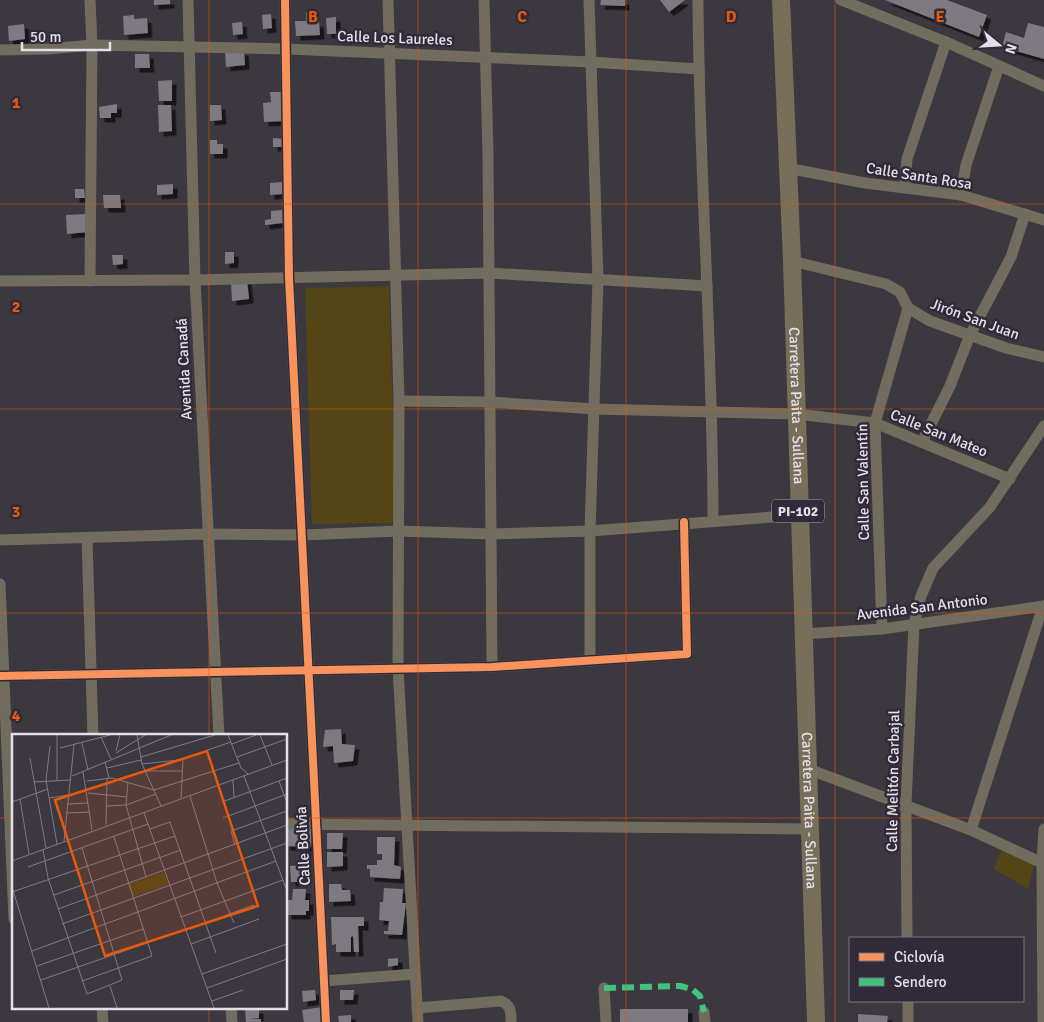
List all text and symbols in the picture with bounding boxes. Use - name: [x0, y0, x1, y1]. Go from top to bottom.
- text: B: [308, 7, 318, 27]
- text: C: [517, 7, 527, 27]
- text: D: [726, 7, 737, 27]
- text: E: [935, 7, 945, 27]
- scale bar: [22, 20, 110, 52]
- north arrow: [974, 20, 1024, 70]
- street label: Calle Los Laureles: [337, 27, 453, 49]
- text: 50 m: [30, 28, 61, 46]
- text: N: [1001, 42, 1020, 56]
- text: 1: [12, 93, 21, 113]
- street label: Calle Santa Rosa: [865, 159, 973, 193]
- street label: Jirón San Juan: [928, 295, 1022, 343]
- text: 2: [12, 297, 20, 317]
- street label: Avenida Canadá: [172, 318, 196, 420]
- street label: Carretera Paita - Sullana: [785, 327, 808, 484]
- street label: Calle San Mateo: [888, 405, 990, 461]
- street label: Calle San Valentín: [853, 424, 873, 540]
- road number: PI-102: [772, 500, 824, 522]
- text: 3: [12, 502, 20, 522]
- street label: Avenida San Antonio: [855, 590, 989, 624]
- text: 4: [12, 706, 21, 726]
- street label: Calle Melitón Carbajal: [883, 710, 903, 852]
- street label: Carretera Paita - Sullana: [798, 732, 821, 889]
- inset map: [12, 734, 288, 1010]
- street label: Calle Bolivia: [292, 806, 314, 886]
- legend: [849, 937, 1024, 1002]
- text: Ciclovía: [894, 948, 945, 966]
- text: Sendero: [894, 973, 947, 991]

